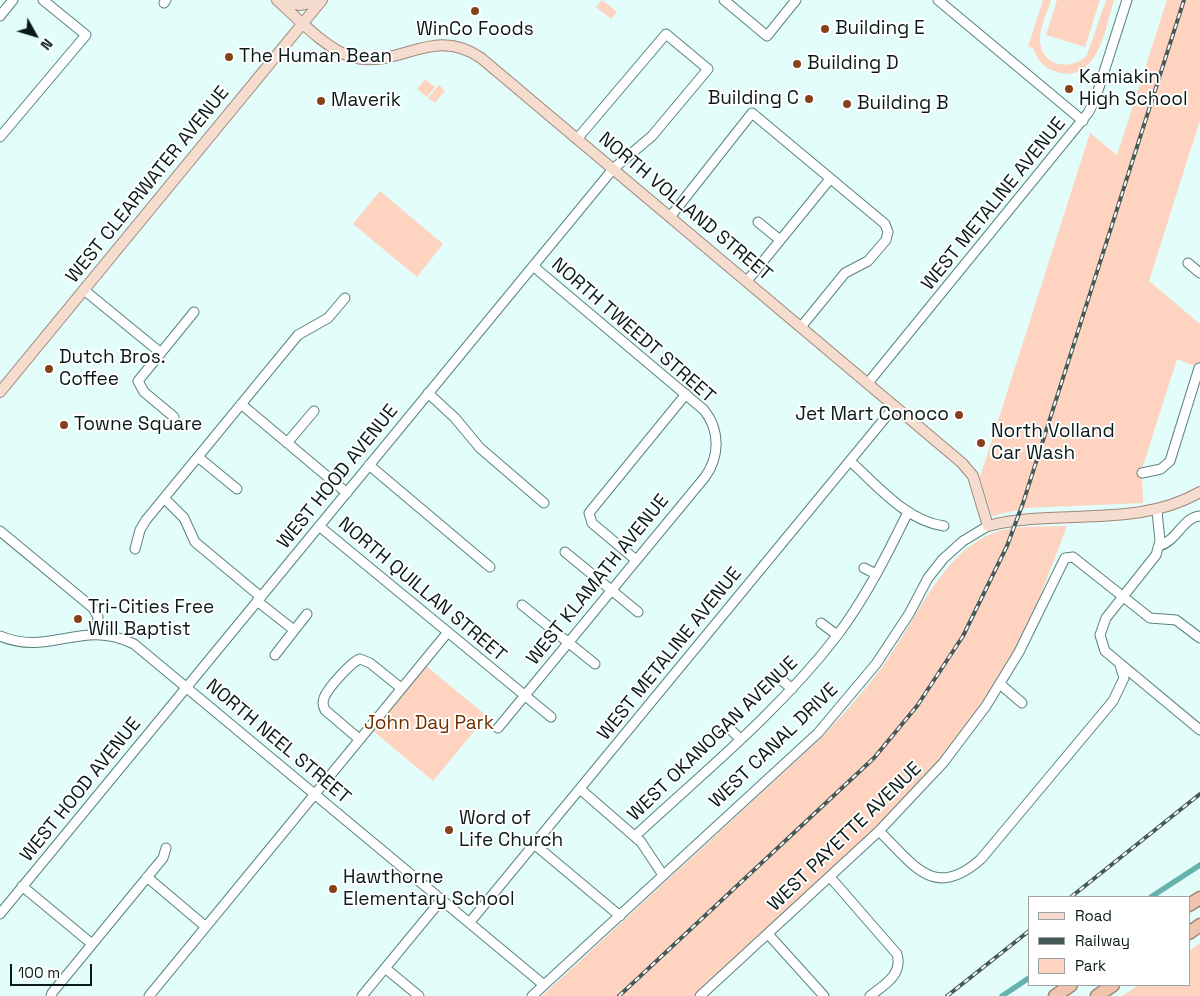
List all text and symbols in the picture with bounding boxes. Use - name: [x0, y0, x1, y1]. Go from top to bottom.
- marker: WinCo Foods: [469, 5, 481, 17]
- north arrow: [10, 10, 60, 60]
- place label: Building E: [835, 18, 925, 40]
- place label: WinCo Foods: [416, 19, 534, 41]
- marker: Building E: [819, 23, 831, 35]
- text: N: [37, 35, 57, 54]
- place label: The Human Bean: [239, 46, 392, 68]
- marker: The Human Bean: [223, 51, 235, 63]
- place label: Building D: [807, 53, 899, 75]
- marker: Building D: [791, 58, 803, 70]
- place label: Kamiakin High School: [1079, 67, 1188, 111]
- street label: WEST CLEARWATER AVENUE: [62, 82, 234, 288]
- marker: Kamiakin High School: [1063, 83, 1075, 95]
- place label: Building C: [708, 88, 799, 110]
- place label: Maverik: [331, 90, 401, 112]
- marker: Building C: [803, 93, 815, 105]
- place label: Building B: [857, 93, 949, 115]
- marker: Maverik: [315, 95, 327, 107]
- marker: Building B: [841, 98, 853, 110]
- street label: WEST METALINE AVENUE: [917, 113, 1071, 295]
- street label: NORTH VOLLAND STREET: [594, 128, 776, 286]
- street label: NORTH TWEEDT STREET: [546, 254, 720, 408]
- place label: Dutch Bros. Coffee: [59, 347, 165, 391]
- marker: Dutch Bros. Coffee: [43, 363, 55, 375]
- street label: WEST HOOD AVENUE: [273, 400, 403, 554]
- place label: Jet Mart Conoco: [795, 404, 949, 426]
- marker: Jet Mart Conoco: [953, 409, 965, 421]
- place label: Towne Square: [74, 414, 202, 436]
- marker: Towne Square: [58, 419, 70, 431]
- place label: North Volland Car Wash: [991, 421, 1115, 465]
- marker: North Volland Car Wash: [975, 437, 987, 449]
- street label: WEST KLAMATH AVENUE: [522, 490, 674, 670]
- street label: NORTH QUILLAN STREET: [333, 513, 511, 667]
- street label: WEST METALINE AVENUE: [593, 563, 747, 745]
- place label: Tri-Cities Free Will Baptist: [88, 597, 214, 641]
- marker: Tri-Cities Free Will Baptist: [72, 613, 84, 625]
- street label: WEST OKANOGAN AVENUE: [623, 652, 803, 826]
- street label: NORTH NEEL STREET: [201, 675, 355, 809]
- street label: WEST CANAL DRIVE: [705, 679, 843, 813]
- street label: WEST HOOD AVENUE: [16, 713, 146, 867]
- park label: John Day Park: [364, 713, 494, 735]
- street label: WEST PAYETTE AVENUE: [763, 758, 927, 916]
- place label: Word of Life Church: [459, 808, 563, 852]
- marker: Word of Life Church: [443, 824, 455, 836]
- place label: Hawthorne Elementary School: [343, 867, 515, 911]
- marker: Hawthorne Elementary School: [327, 883, 339, 895]
- legend: [1028, 896, 1190, 986]
- text: Road: [1075, 906, 1112, 925]
- text: Railway: [1075, 931, 1130, 950]
- scale bar: [12, 954, 95, 986]
- text: Park: [1075, 956, 1106, 975]
- text: 100 m: [18, 963, 60, 982]

